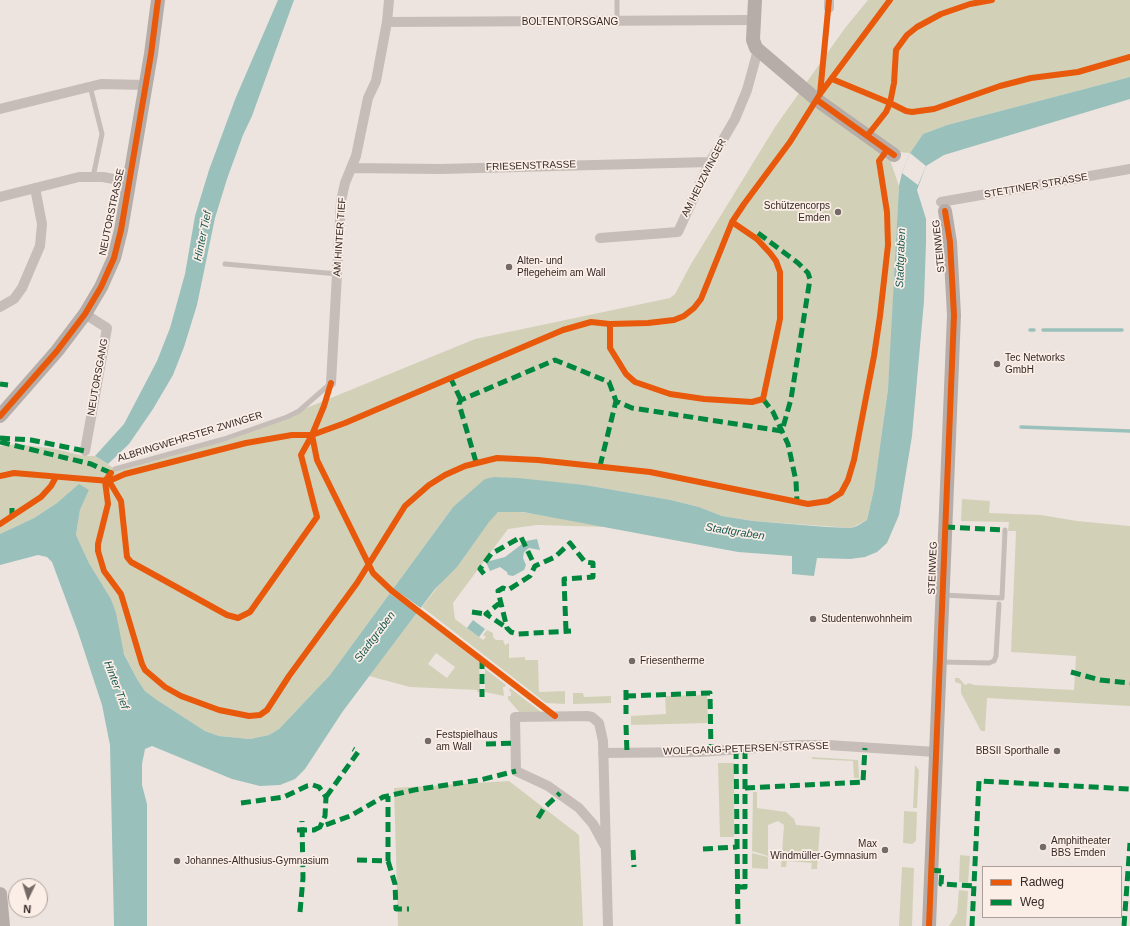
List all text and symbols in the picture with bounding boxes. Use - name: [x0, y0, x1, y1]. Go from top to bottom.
- street label: BOLTENTORSGANG: [522, 16, 618, 28]
- street label: AM HEUZWINGER: [679, 137, 729, 219]
- street label: FRIESENSTRASSE: [486, 158, 576, 174]
- street label: NEUTORSTRASSE: [97, 167, 127, 257]
- street label: STETTINER STRASSE: [983, 171, 1089, 201]
- street label: AM HINTER TIEF: [331, 197, 349, 277]
- place label: Schützencorps Emden: [764, 200, 830, 224]
- marker: Schützencorps Emden: [833, 207, 843, 217]
- water label: Hinter Tief: [191, 210, 215, 262]
- street label: STEINWEG: [930, 219, 948, 273]
- water label: Stadtgraben: [893, 228, 909, 288]
- place label: Alten- und Pflegeheim am Wall: [517, 255, 606, 278]
- marker: Alten- und Pflegeheim am Wall: [504, 262, 514, 272]
- street label: NEUTORSGANG: [85, 337, 111, 417]
- place label: Tec Networks GmbH: [1005, 352, 1065, 376]
- marker: Tec Networks GmbH: [992, 359, 1002, 369]
- street label: ALBRINGWEHRSTER ZWINGER: [116, 409, 264, 465]
- water label: Stadtgraben: [704, 521, 766, 543]
- street label: STEINWEG: [926, 541, 940, 595]
- water label: Stadtgraben: [352, 609, 398, 665]
- place label: Studentenwohnheim: [821, 613, 912, 625]
- marker: Studentenwohnheim: [808, 614, 818, 624]
- place label: Friesentherme: [640, 655, 704, 667]
- marker: Friesentherme: [627, 656, 637, 666]
- water label: Hinter Tief: [101, 659, 131, 711]
- place label: Festspielhaus am Wall: [436, 729, 498, 752]
- marker: Festspielhaus am Wall: [423, 736, 433, 746]
- street label: WOLFGANG-PETERSEN-STRASSE: [663, 740, 829, 758]
- place label: BBSII Sporthalle: [976, 745, 1049, 757]
- marker: BBSII Sporthalle: [1052, 746, 1062, 756]
- place label: Amphitheater BBS Emden: [1051, 835, 1110, 858]
- place label: Max Windmüller-Gymnasium: [770, 838, 877, 862]
- marker: Amphitheater BBS Emden: [1038, 842, 1048, 852]
- marker: Max Windmüller-Gymnasium: [880, 845, 890, 855]
- place label: Johannes-Althusius-Gymnasium: [185, 855, 329, 867]
- marker: Johannes-Althusius-Gymnasium: [172, 856, 182, 866]
- legend: [982, 866, 1122, 918]
- text: Radweg: [1020, 875, 1064, 889]
- north arrow: [8, 878, 48, 918]
- text: Weg: [1020, 895, 1044, 909]
- text: N: [23, 903, 32, 915]

